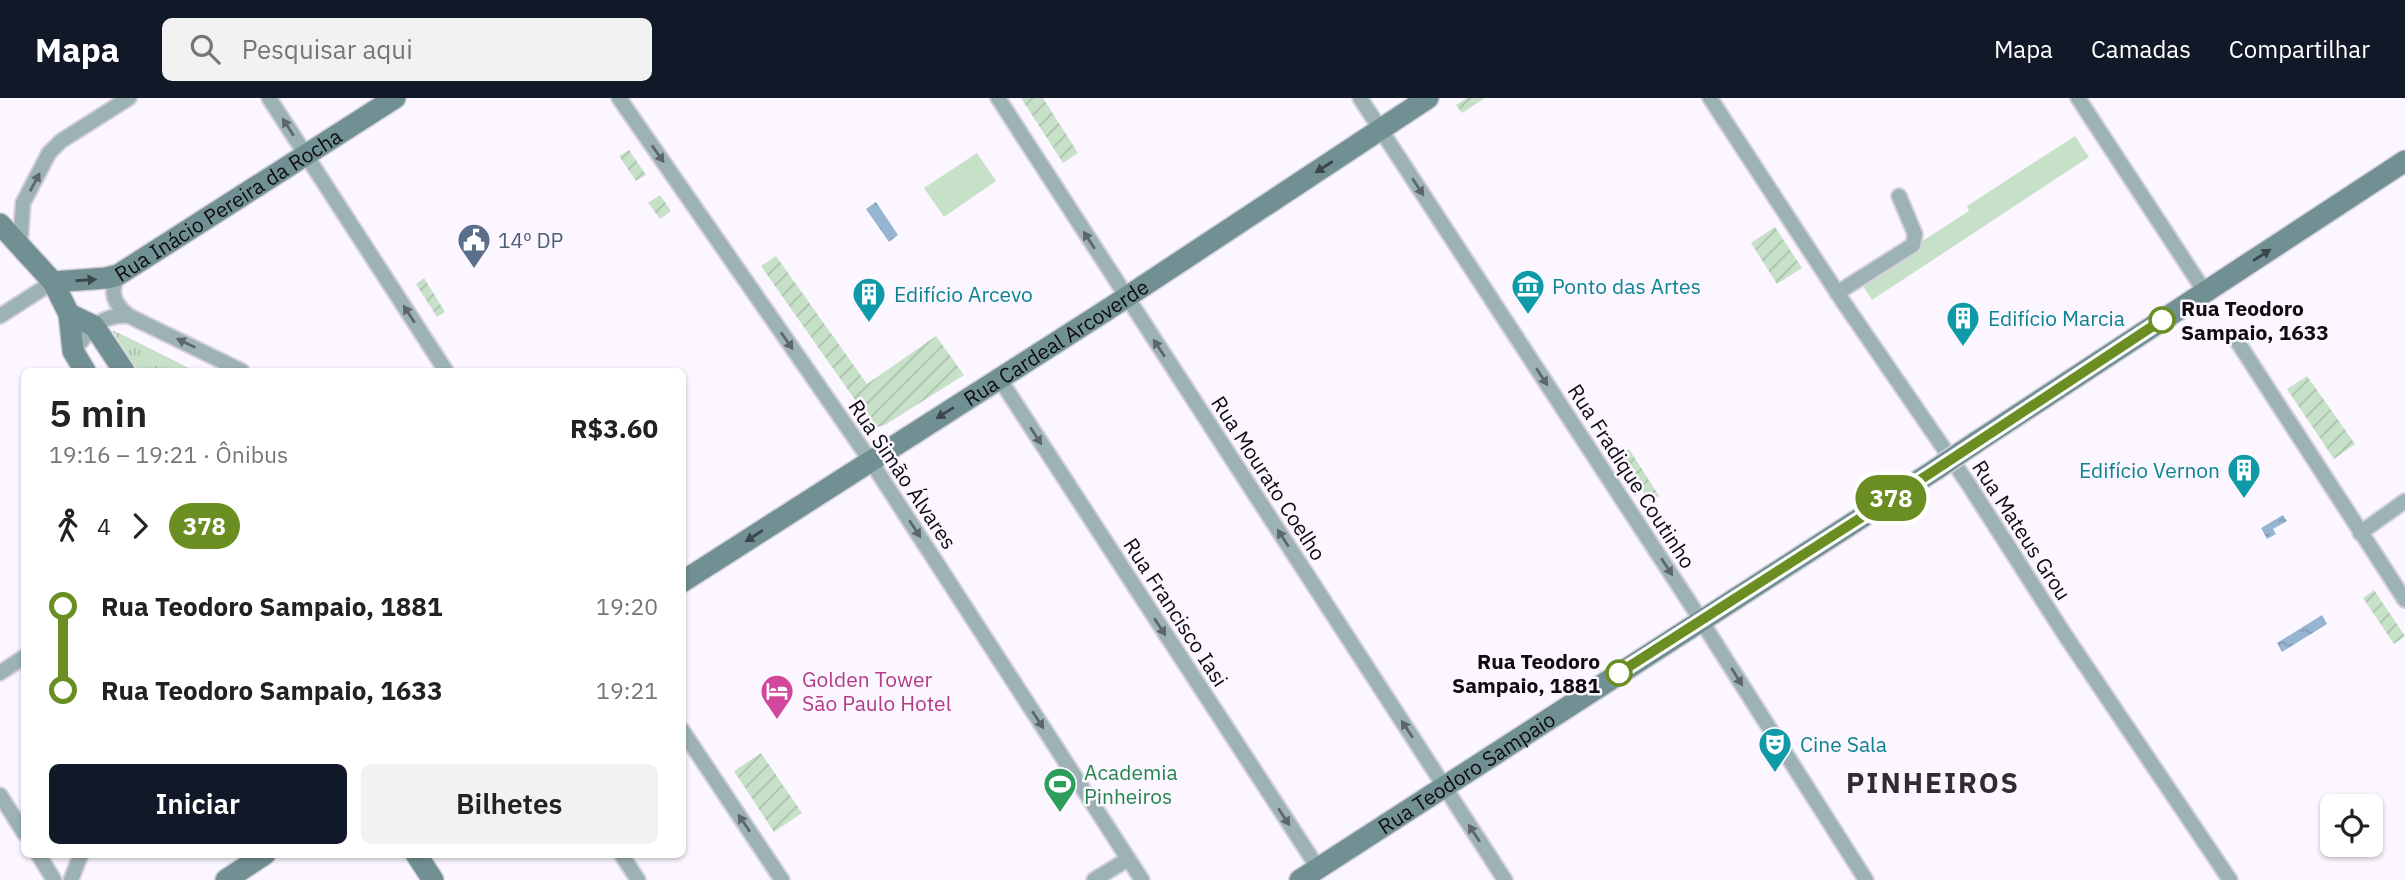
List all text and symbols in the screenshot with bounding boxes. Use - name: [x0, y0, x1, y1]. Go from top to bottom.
- search box: [162, 18, 652, 81]
- text: Mapa: [35, 28, 120, 71]
- icon: search: [186, 30, 224, 68]
- text: Pesquisar aqui: [242, 32, 413, 66]
- text: Mapa: [1994, 33, 2053, 65]
- text: Camadas: [2091, 33, 2191, 65]
- text: Compartilhar: [2229, 33, 2370, 65]
- one-way arrow: [281, 117, 294, 136]
- street label: Rua Inácio Pereira da Rocha: [109, 122, 347, 288]
- one-way arrow: [651, 145, 665, 163]
- one-way arrow: [1314, 160, 1333, 173]
- one-way arrow: [28, 171, 40, 191]
- one-way arrow: [1411, 177, 1424, 196]
- public building icon: 14º DP: [455, 221, 493, 270]
- place label: 14º DP: [498, 226, 563, 254]
- one-way arrow: [1083, 230, 1096, 249]
- one-way arrow: [2253, 249, 2272, 262]
- museum icon: Ponto das Artes: [1509, 267, 1547, 316]
- street label: Rua Cardeal Arcoverde: [958, 272, 1154, 412]
- place label: Ponto das Artes: [1552, 272, 1701, 300]
- one-way arrow: [75, 274, 97, 285]
- building icon: Edifício Arcevo: [850, 275, 888, 324]
- place label: Edifício Arcevo: [894, 280, 1033, 308]
- place label: Rua Teodoro Sampaio, 1633: [2181, 294, 2329, 346]
- building icon: Edifício Marcia: [1944, 299, 1982, 348]
- place label: Edifício Marcia: [1988, 304, 2125, 332]
- one-way arrow: [402, 305, 416, 323]
- marker: Rua Teodoro Sampaio, 1633: [2149, 307, 2175, 333]
- one-way arrow: [780, 332, 794, 350]
- one-way arrow: [176, 338, 196, 349]
- one-way arrow: [1153, 338, 1166, 357]
- one-way arrow: [1535, 368, 1549, 386]
- street label: Rua Fradique Coutinho: [1562, 378, 1702, 574]
- text: 5 min: [49, 388, 147, 437]
- street label: Rua Mourato Coelho: [1205, 390, 1333, 566]
- street label: Rua Simão Álvares: [842, 394, 964, 554]
- one-way arrow: [935, 406, 955, 419]
- text: R$3.60: [570, 411, 658, 445]
- one-way arrow: [1029, 427, 1043, 445]
- text: 19:16 – 19:21 · Ônibus: [49, 439, 288, 469]
- building icon: Edifício Vernon: [2225, 451, 2263, 500]
- street label: Rua Mateus Grou: [1966, 455, 2078, 605]
- place label: Edifício Vernon: [2079, 456, 2220, 484]
- line badge: 378: [1851, 475, 1931, 521]
- text: 378: [1869, 482, 1913, 514]
- icon: walk: [49, 507, 87, 545]
- icon: forward: [121, 507, 159, 545]
- text: 378: [183, 510, 226, 542]
- text: 4: [97, 511, 111, 541]
- one-way arrow: [908, 520, 921, 539]
- one-way arrow: [745, 529, 763, 543]
- one-way arrow: [1277, 529, 1290, 548]
- street label: Rua Francisco Iasi: [1117, 532, 1235, 692]
- one-way arrow: [1660, 558, 1673, 577]
- text: Rua Teodoro Sampaio, 1881: [101, 589, 443, 623]
- text: 19:20: [596, 591, 658, 621]
- one-way arrow: [1153, 617, 1166, 636]
- place label: Rua Teodoro Sampaio, 1881: [1452, 647, 1600, 699]
- marker: Rua Teodoro Sampaio, 1881: [1606, 660, 1632, 686]
- place label: Golden Tower São Paulo Hotel: [802, 665, 952, 717]
- one-way arrow: [1731, 668, 1744, 687]
- hotel icon: Golden Tower São Paulo Hotel: [758, 672, 796, 721]
- text: Rua Teodoro Sampaio, 1633: [101, 673, 443, 707]
- text: 19:21: [596, 675, 658, 705]
- street label: Rua Teodoro Sampaio: [1372, 705, 1560, 840]
- one-way arrow: [1032, 711, 1045, 730]
- one-way arrow: [1401, 720, 1414, 739]
- theatre icon: Cine Sala: [1756, 725, 1794, 774]
- place label: Cine Sala: [1800, 730, 1887, 758]
- place label: Academia Pinheiros: [1084, 758, 1178, 810]
- button: Iniciar: [49, 764, 347, 844]
- button: Bilhetes: [361, 764, 658, 844]
- district label: PINHEIROS: [1846, 764, 2020, 801]
- sports icon: Academia Pinheiros: [1041, 765, 1079, 814]
- map controls: [2320, 794, 2383, 857]
- button: locate: [2320, 794, 2383, 857]
- one-way arrow: [1278, 807, 1291, 827]
- one-way arrow: [738, 813, 751, 833]
- one-way arrow: [1468, 824, 1481, 843]

